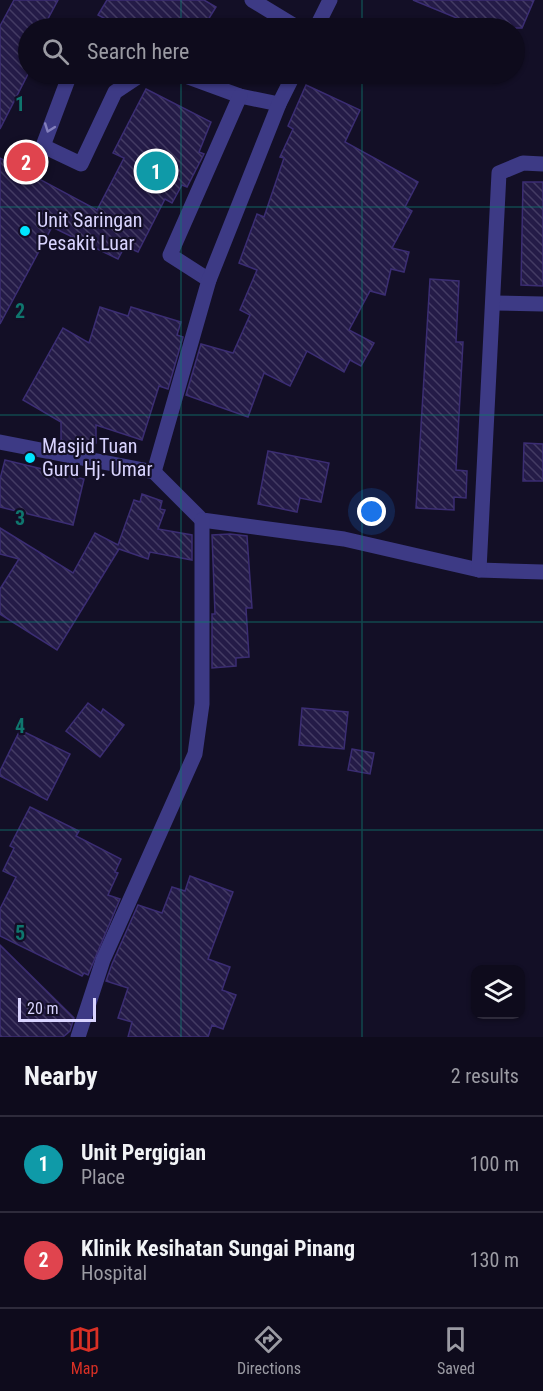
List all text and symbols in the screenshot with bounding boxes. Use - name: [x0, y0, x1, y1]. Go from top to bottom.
- search box: [18, 18, 525, 84]
- icon: search: [39, 35, 72, 68]
- text: Search here: [87, 39, 189, 64]
- text: 1: [15, 92, 25, 116]
- one-way arrow: [44, 122, 56, 133]
- pin: 2: [6, 140, 46, 184]
- pin: 1: [136, 148, 176, 194]
- place label: Unit Saringan Pesakit Luar: [37, 208, 142, 255]
- marker: Unit Saringan Pesakit Luar: [18, 224, 32, 238]
- text: 2: [15, 299, 25, 323]
- place label: Masjid Tuan Guru Hj. Umar: [42, 434, 153, 481]
- marker: Masjid Tuan Guru Hj. Umar: [23, 451, 37, 465]
- your location: [357, 497, 386, 526]
- text: 3: [15, 506, 25, 530]
- text: 4: [15, 714, 25, 738]
- text: 5: [15, 921, 25, 945]
- map controls: [471, 965, 525, 1019]
- button: layers: [471, 965, 525, 1019]
- scale bar: [18, 995, 96, 1022]
- text: 20 m: [27, 999, 59, 1018]
- text: Nearby: [24, 1061, 98, 1091]
- text: 2 results: [451, 1064, 519, 1088]
- text: Unit Pergigian: [81, 1140, 206, 1165]
- text: 1: [38, 1152, 49, 1176]
- text: 100 m: [470, 1152, 519, 1176]
- text: Place: [81, 1165, 125, 1189]
- text: Klinik Kesihatan Sungai Pinang: [81, 1236, 355, 1261]
- text: 2: [38, 1248, 49, 1272]
- text: 130 m: [470, 1248, 519, 1272]
- text: Hospital: [81, 1261, 147, 1285]
- tab: Map: [68, 1323, 101, 1378]
- tab: Directions: [237, 1323, 301, 1378]
- tab: Saved: [437, 1323, 475, 1378]

